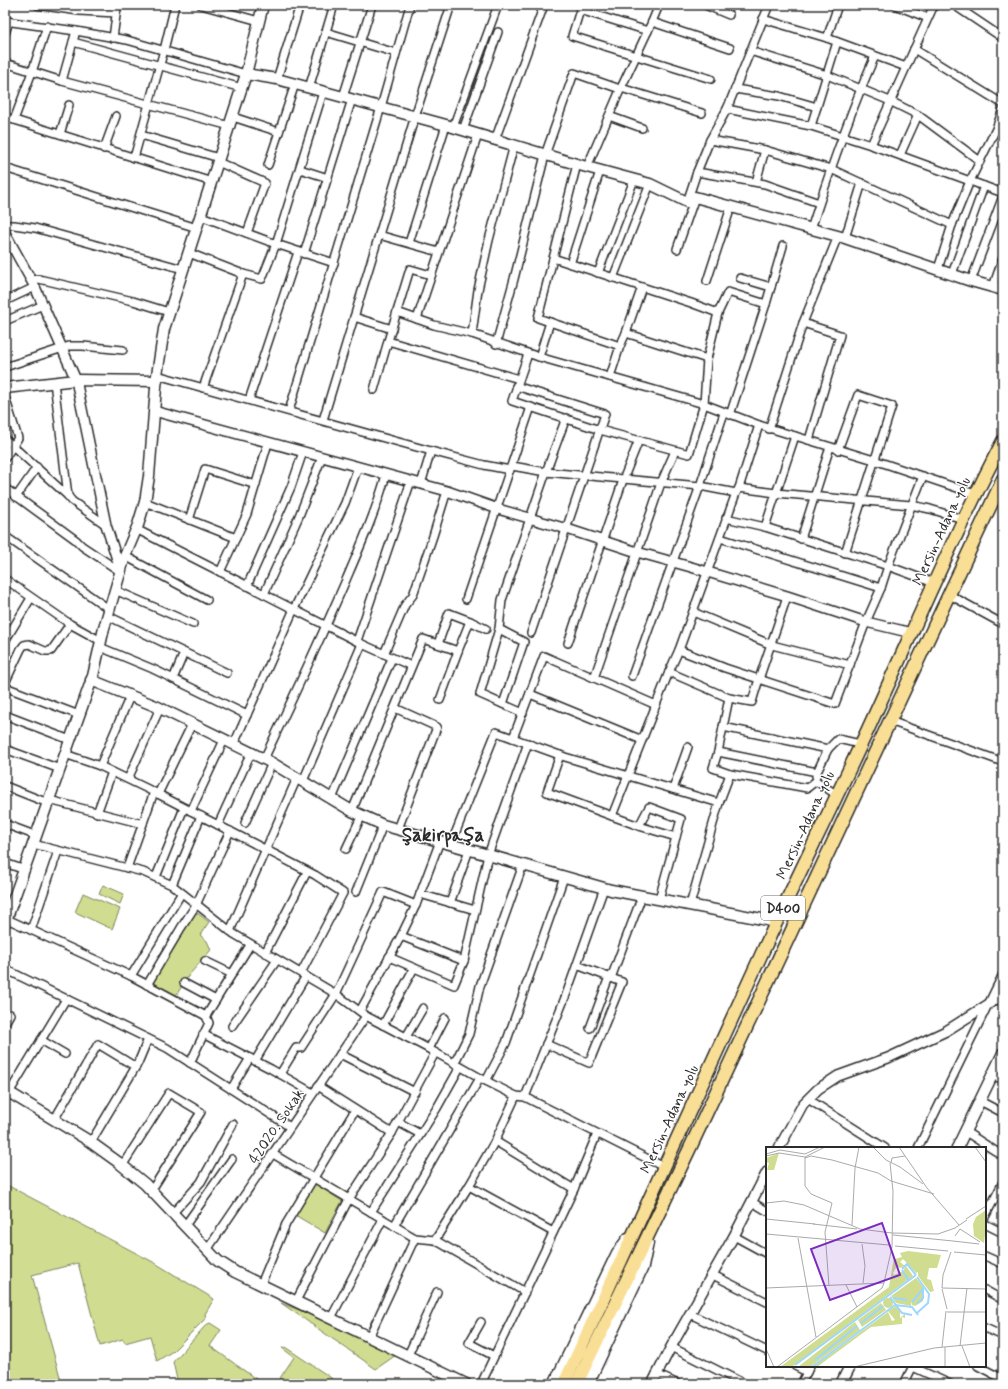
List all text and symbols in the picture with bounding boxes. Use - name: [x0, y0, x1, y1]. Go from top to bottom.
- street label: Mersin-Adana yolu: [908, 474, 976, 589]
- street label: Mersin-Adana yolu: [772, 768, 840, 883]
- district label: Şakirpaşa: [402, 823, 485, 848]
- road number: D400: [761, 896, 805, 920]
- street label: Mersin-Adana yolu: [636, 1062, 704, 1177]
- street label: 42020. Sokak: [244, 1085, 309, 1168]
- inset map: [766, 1147, 986, 1367]

